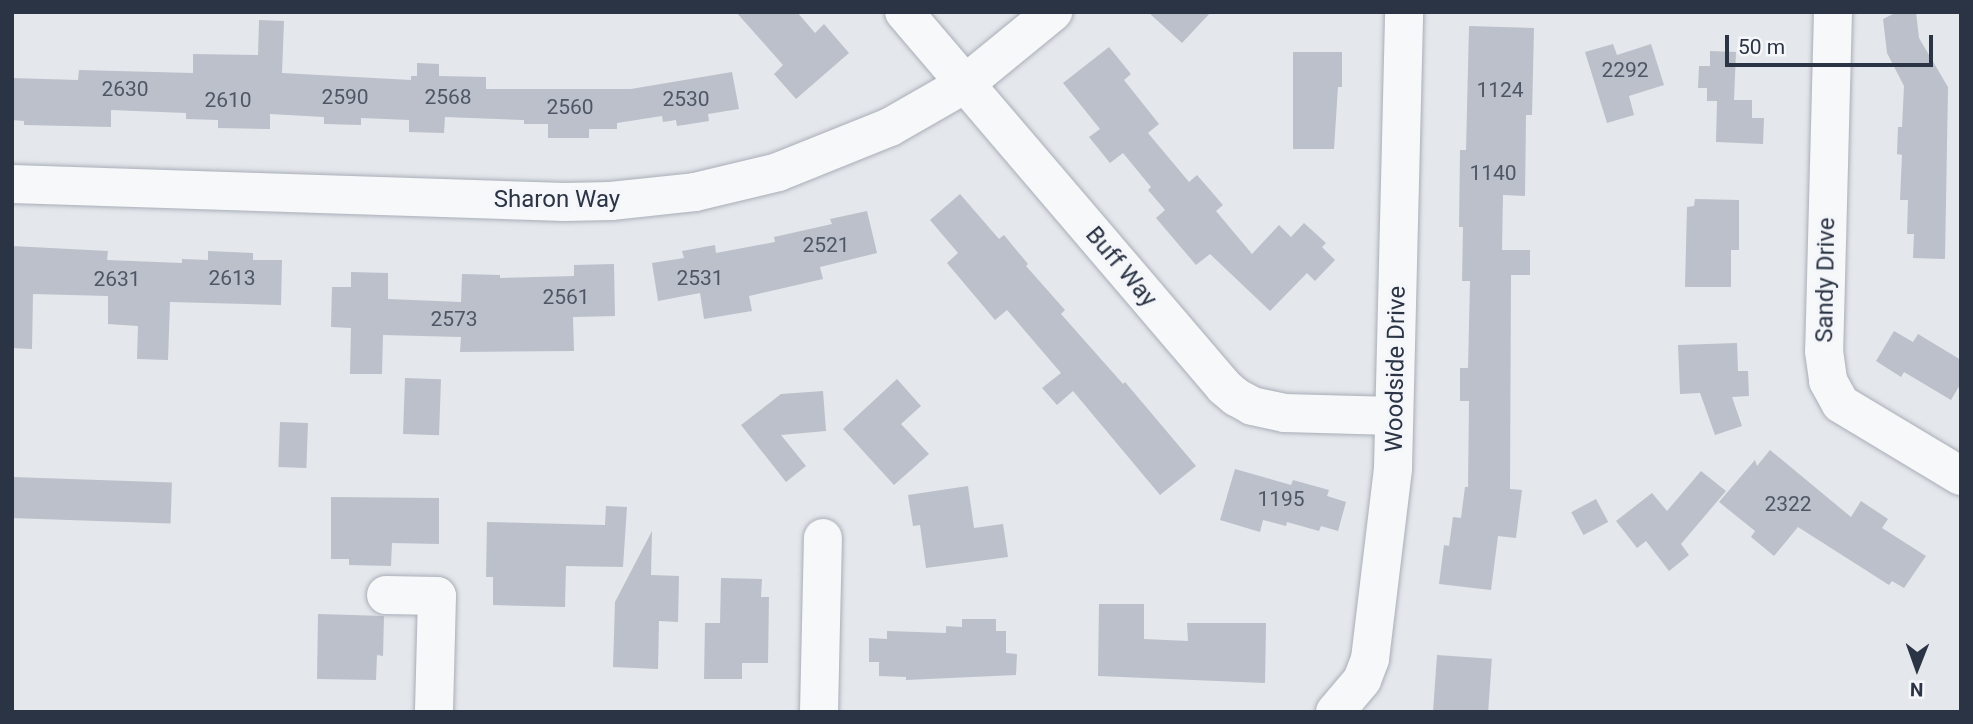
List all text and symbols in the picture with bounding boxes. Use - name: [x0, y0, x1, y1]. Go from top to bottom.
- scale bar: [1728, 21, 1936, 65]
- text: 50 m: [1738, 35, 1785, 59]
- house number: 2292: [1601, 57, 1649, 83]
- house number: 2630: [101, 76, 149, 102]
- house number: 1124: [1476, 77, 1524, 103]
- house number: 2590: [321, 84, 369, 110]
- house number: 2568: [424, 84, 472, 110]
- house number: 2530: [662, 86, 710, 112]
- house number: 2610: [204, 87, 252, 113]
- house number: 2560: [546, 94, 594, 120]
- house number: 1140: [1469, 160, 1517, 186]
- street label: Sharon Way: [494, 186, 620, 214]
- street label: Sandy Drive: [1811, 217, 1841, 343]
- street label: Buff Way: [1079, 221, 1163, 313]
- house number: 2521: [802, 232, 850, 258]
- house number: 2613: [208, 265, 256, 291]
- house number: 2531: [676, 265, 724, 291]
- house number: 2631: [93, 266, 141, 292]
- house number: 2561: [542, 284, 590, 310]
- street label: Woodside Drive: [1380, 286, 1412, 452]
- house number: 2573: [430, 306, 478, 332]
- house number: 1195: [1257, 486, 1305, 512]
- house number: 2322: [1764, 491, 1812, 517]
- north arrow: [1882, 633, 1952, 703]
- text: N: [1910, 678, 1924, 701]

